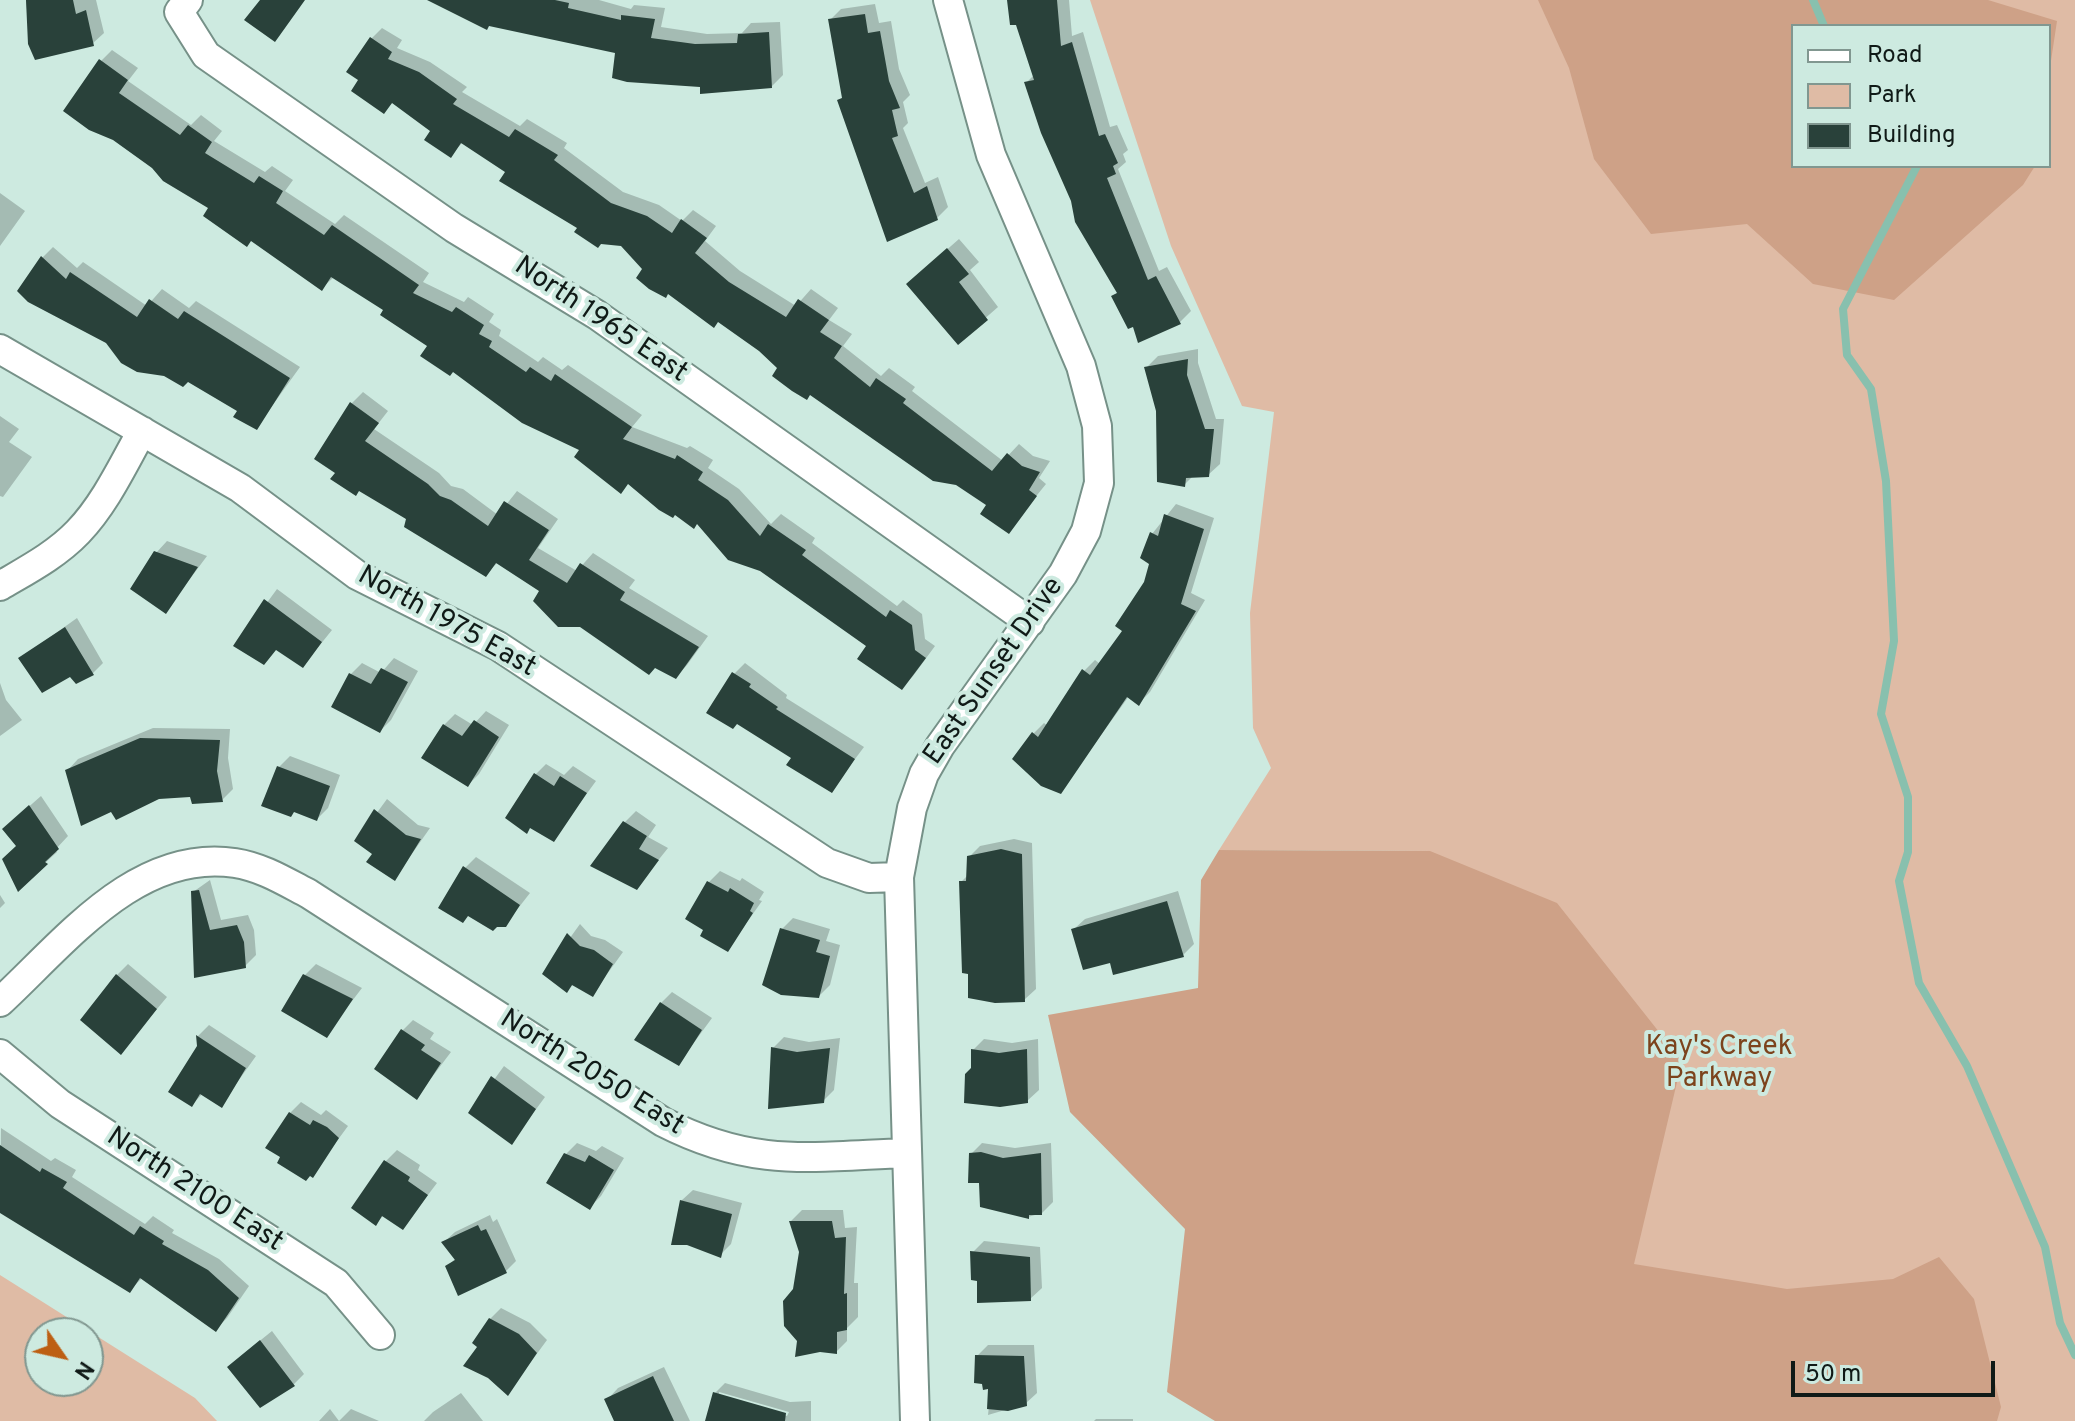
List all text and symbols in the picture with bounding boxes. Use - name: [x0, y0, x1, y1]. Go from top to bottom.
- legend: [1791, 24, 2051, 168]
- text: Road: [1867, 41, 1923, 71]
- text: Park: [1867, 81, 1917, 111]
- text: Building: [1867, 121, 1956, 151]
- street label: North 1965 East: [507, 251, 693, 391]
- street label: North 1975 East: [351, 560, 541, 686]
- street label: East Sunset Drive: [918, 572, 1072, 772]
- street label: North 2050 East: [493, 1004, 689, 1144]
- park label: Kay's Creek Parkway: [1645, 1031, 1793, 1097]
- street label: North 2100 East: [99, 1121, 289, 1261]
- north arrow: [24, 1317, 104, 1397]
- scale bar: [1795, 1345, 1999, 1395]
- text: N: [67, 1355, 98, 1384]
- text: 50 m: [1805, 1360, 1861, 1390]

